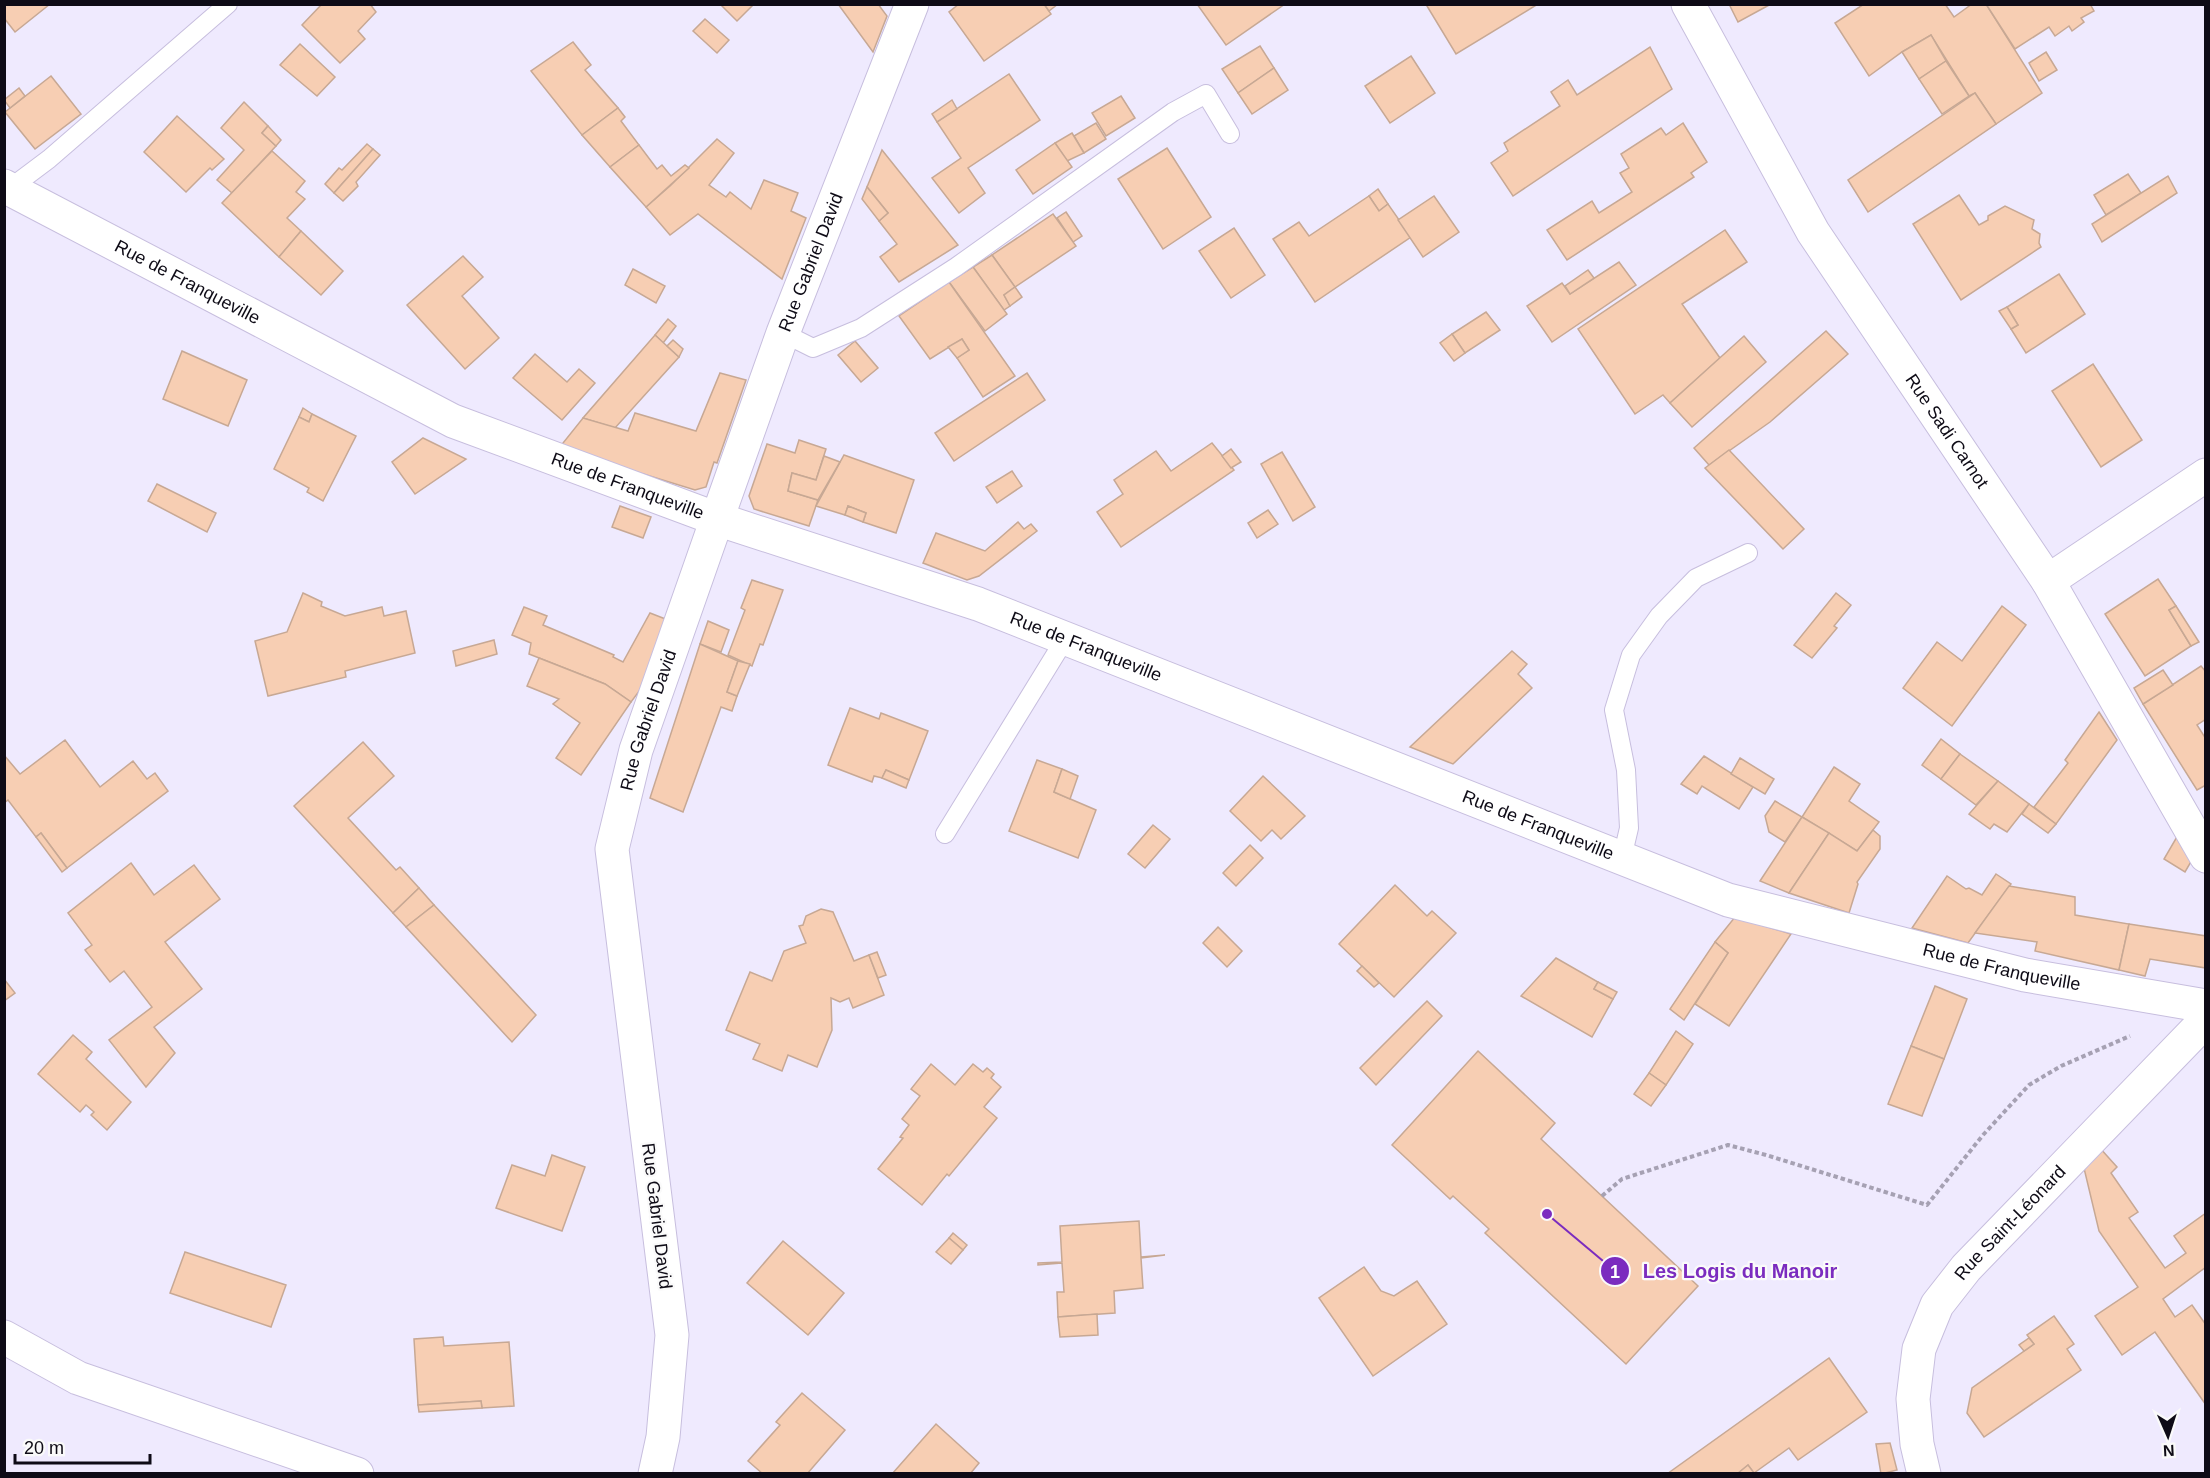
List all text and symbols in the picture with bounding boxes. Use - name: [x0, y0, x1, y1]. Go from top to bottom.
- street label: Rue Gabriel David: [775, 190, 847, 334]
- street label: Rue de Franqueville: [111, 236, 263, 328]
- street label: Rue Sadi Carnot: [1902, 370, 1993, 492]
- street label: Rue de Franqueville: [549, 448, 707, 523]
- street label: Rue de Franqueville: [1007, 608, 1165, 686]
- street label: Rue Gabriel David: [617, 647, 680, 793]
- street label: Rue de Franqueville: [1459, 786, 1617, 864]
- street label: Rue de Franqueville: [1921, 940, 2082, 994]
- street label: Rue Gabriel David: [638, 1142, 676, 1290]
- street label: Rue Saint-Léonard: [1950, 1161, 2070, 1284]
- callout: Les Logis du Manoir: [1600, 1252, 1849, 1290]
- text: Les Logis du Manoir: [1643, 1260, 1837, 1282]
- text: 1: [1610, 1262, 1620, 1282]
- north arrow: [2138, 1406, 2198, 1466]
- scale bar: [15, 1427, 150, 1465]
- text: 20 m: [24, 1438, 64, 1458]
- text: N: [2163, 1442, 2175, 1459]

